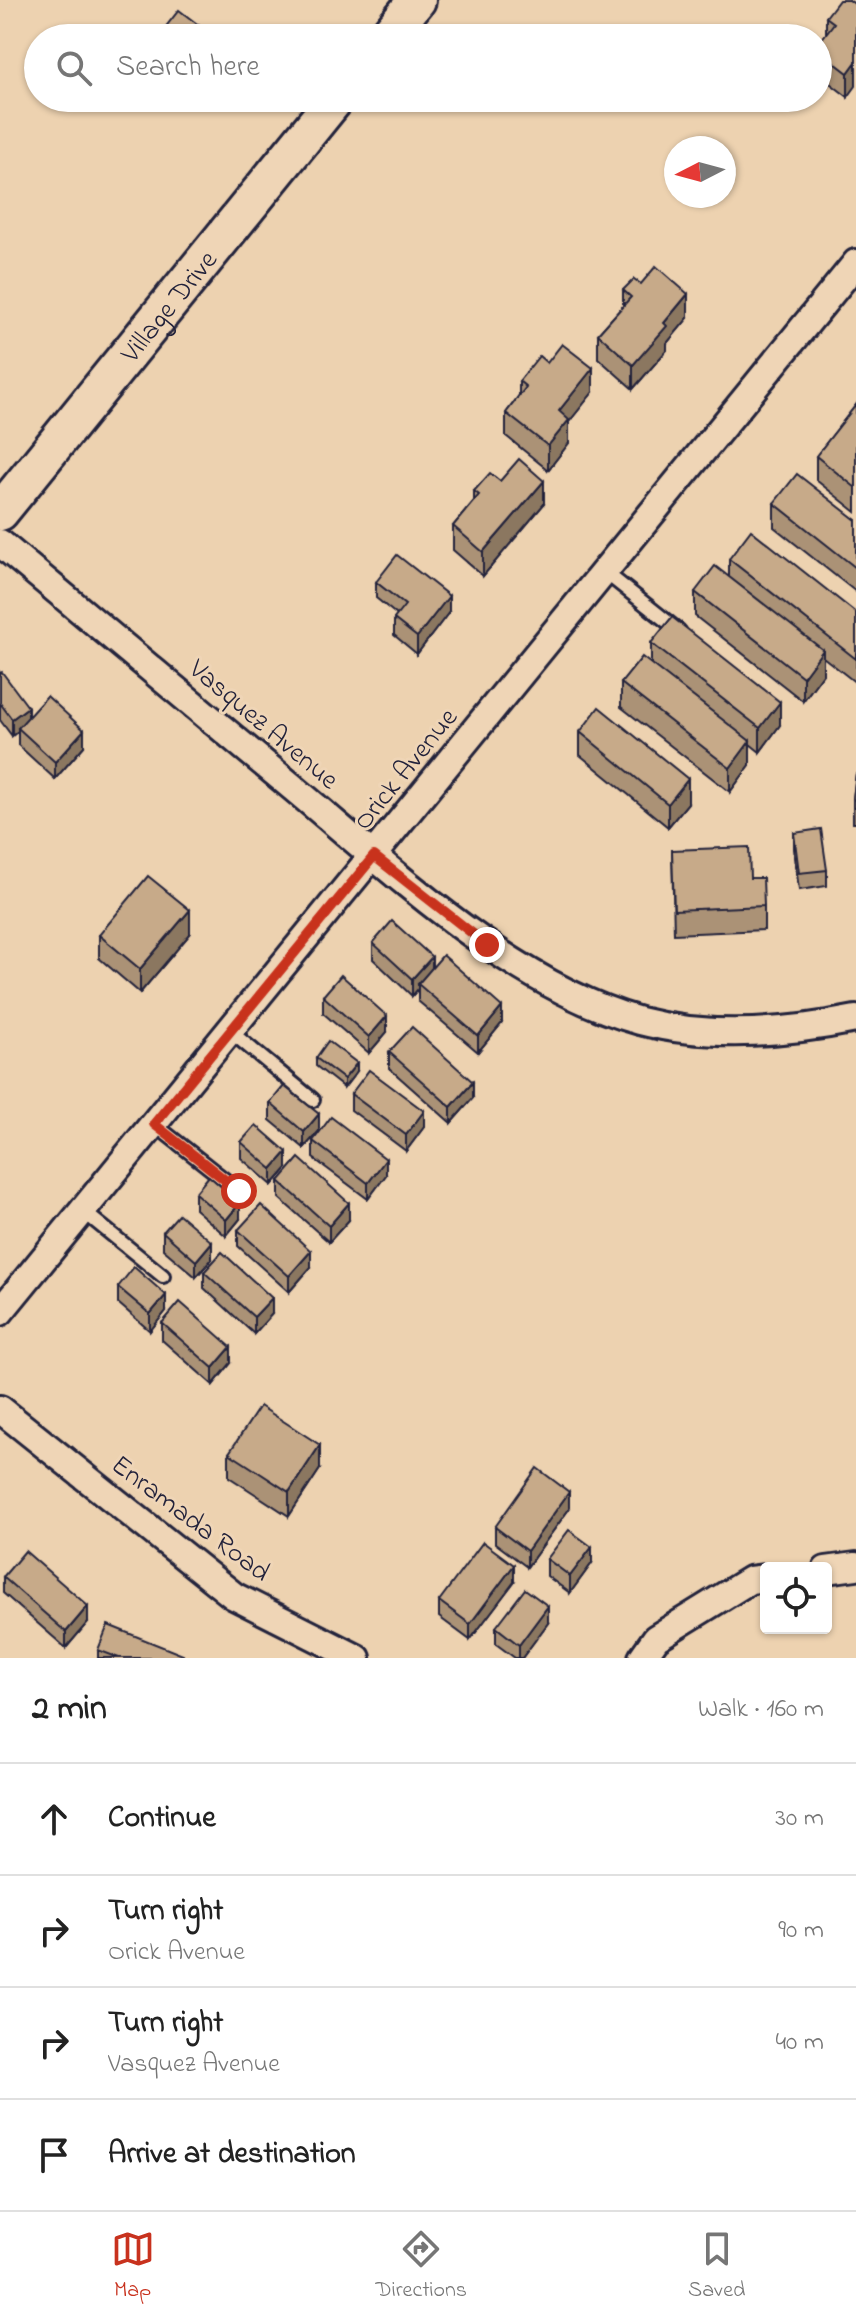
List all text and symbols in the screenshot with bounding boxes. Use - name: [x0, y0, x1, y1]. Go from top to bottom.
- search box: [24, 24, 832, 112]
- icon: search: [52, 46, 96, 90]
- text: Search here: [116, 46, 260, 90]
- north arrow: [664, 136, 736, 208]
- street label: Village Drive: [111, 242, 229, 374]
- street label: Vasquez Avenue: [178, 650, 347, 801]
- street label: Orick Avenue: [344, 700, 469, 840]
- route end: [469, 927, 505, 963]
- route start: [221, 1173, 257, 1209]
- street label: Enramada Road: [102, 1446, 278, 1594]
- map controls: [760, 1562, 832, 1634]
- button: locate: [760, 1562, 832, 1634]
- text: 2 min: [32, 1685, 107, 1735]
- text: Walk · 160 m: [698, 1691, 824, 1729]
- icon: ahead: [32, 1797, 76, 1841]
- text: Continue: [108, 1797, 216, 1841]
- text: 30 m: [775, 1800, 824, 1838]
- text: Turn right: [108, 1890, 223, 1934]
- icon: right: [32, 1909, 76, 1953]
- text: 90 m: [778, 1912, 824, 1950]
- text: Orick Avenue: [108, 1934, 245, 1972]
- text: Turn right: [108, 2002, 223, 2046]
- icon: right: [32, 2021, 76, 2065]
- text: 40 m: [775, 2024, 824, 2062]
- text: Vasquez Avenue: [108, 2046, 280, 2084]
- icon: arrive: [32, 2133, 76, 2177]
- text: Arrive at destination: [108, 2133, 356, 2177]
- tab: Map: [111, 2227, 155, 2307]
- tab: Directions: [376, 2227, 467, 2307]
- tab: Saved: [688, 2227, 745, 2307]

